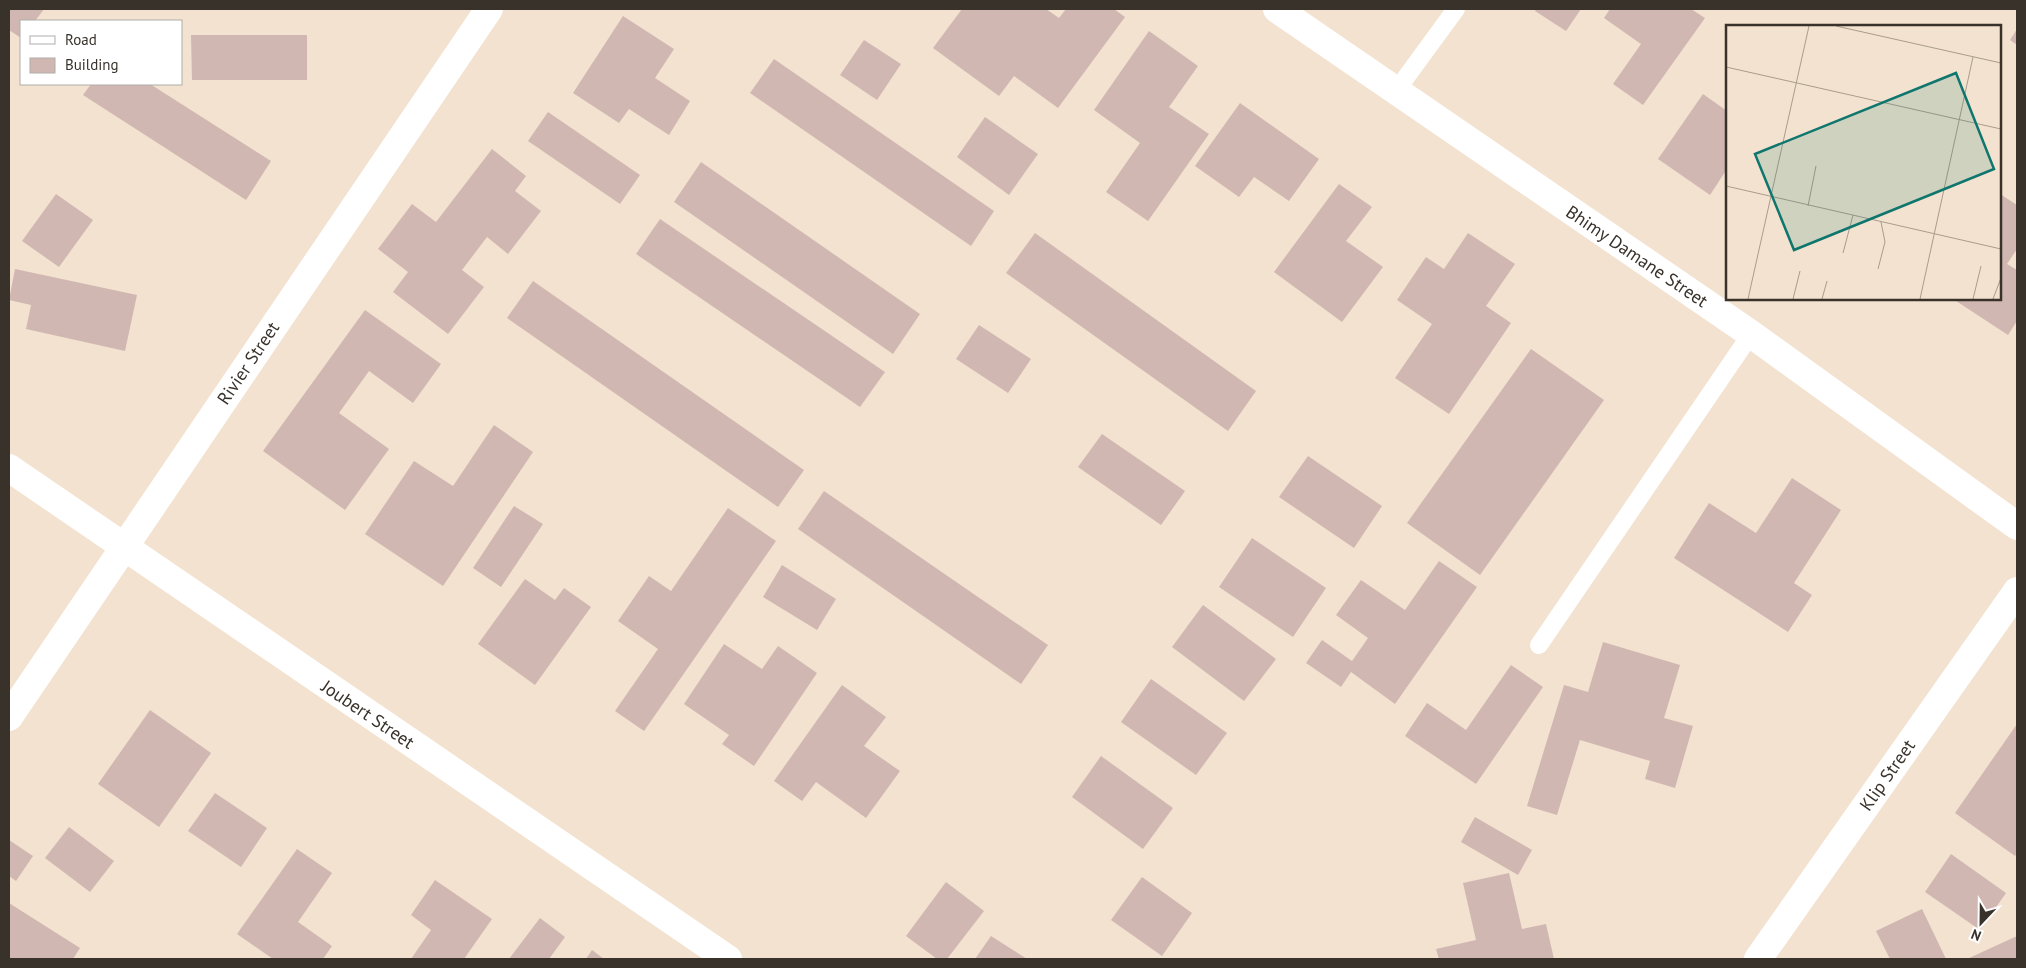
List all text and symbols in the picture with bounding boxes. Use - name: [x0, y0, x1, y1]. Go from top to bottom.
- legend: [20, 20, 182, 85]
- inset map: [1726, 25, 2001, 300]
- text: Road: [65, 30, 97, 49]
- text: Building: [65, 55, 119, 74]
- street label: Bhimy Damane Street: [1562, 200, 1712, 312]
- street label: Rivier Street: [212, 317, 284, 409]
- street label: Joubert Street: [316, 674, 419, 753]
- street label: Klip Street: [1854, 735, 1920, 815]
- north arrow: [1956, 898, 2006, 948]
- text: N: [1968, 925, 1984, 945]

